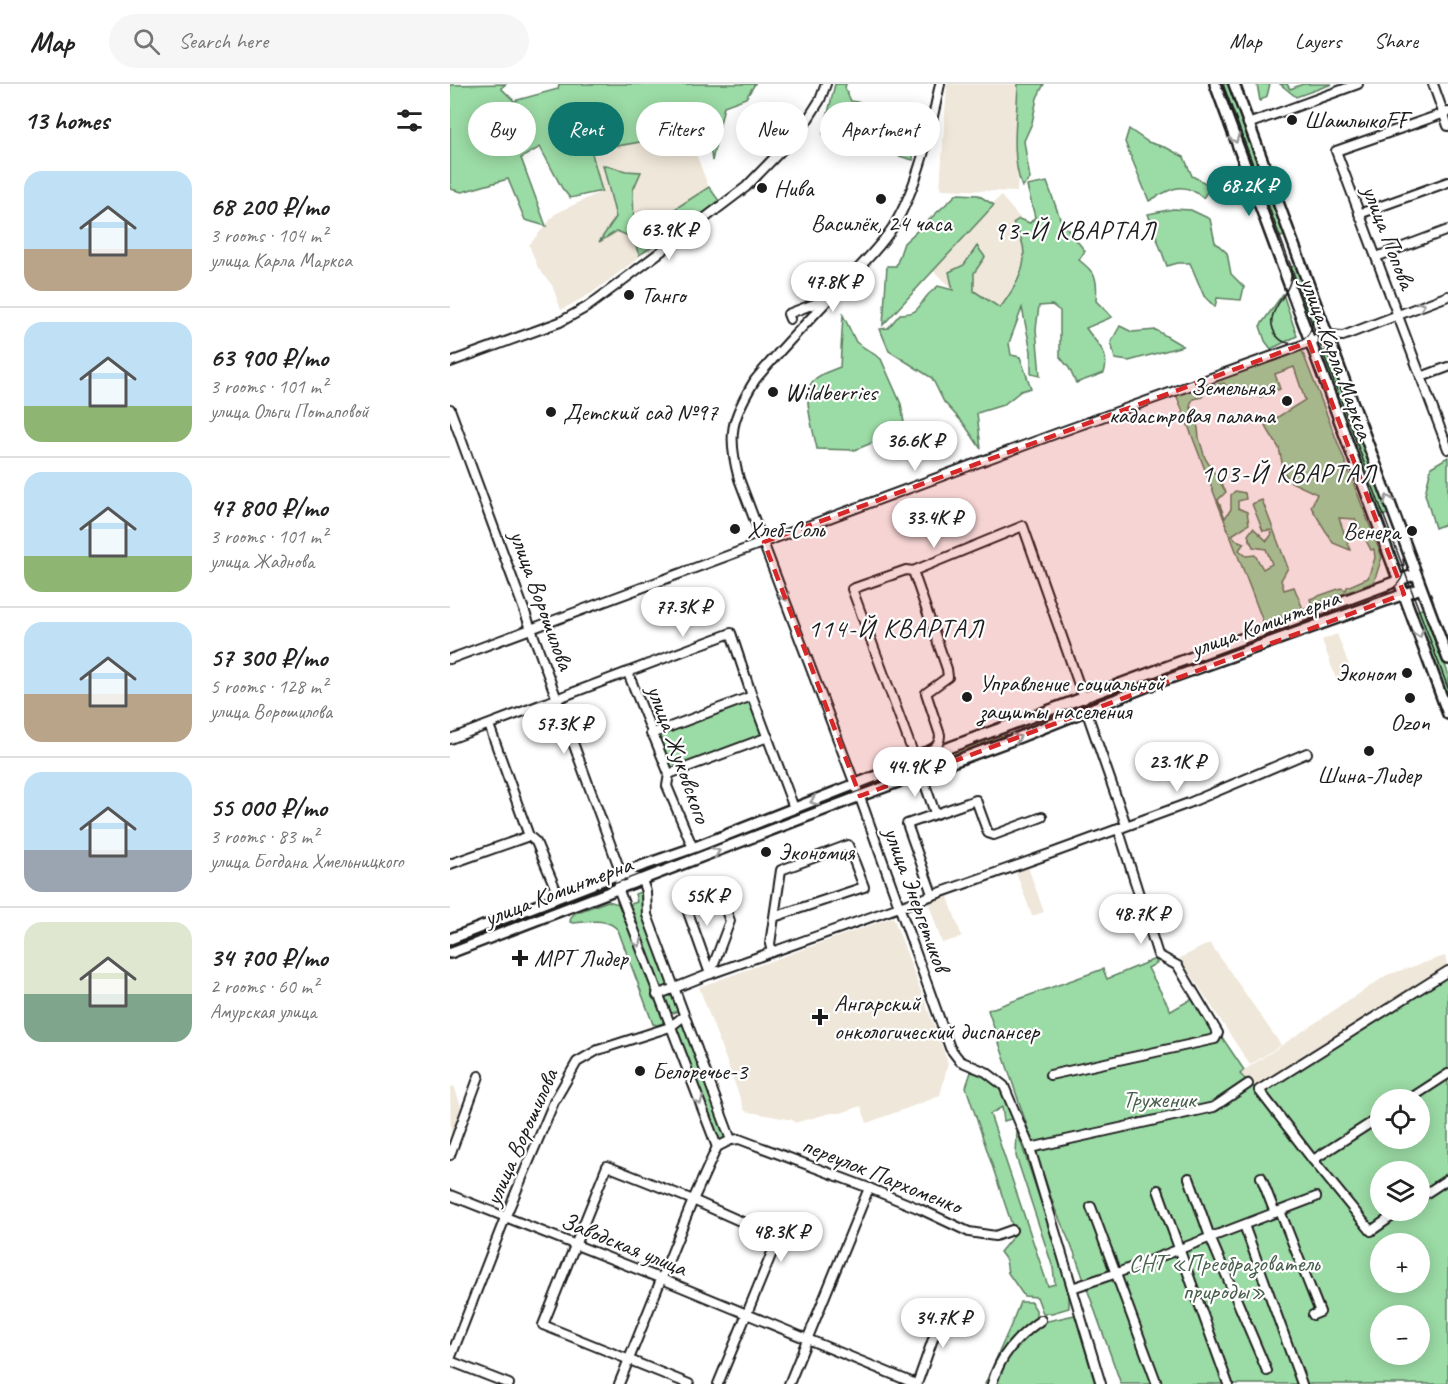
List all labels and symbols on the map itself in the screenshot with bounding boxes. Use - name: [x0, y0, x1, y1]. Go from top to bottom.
- place label: ШашлыкoFF: [1304, 105, 1413, 135]
- marker: ШашлыкoFF: [1285, 113, 1299, 127]
- one-way arrow: [1228, 133, 1240, 144]
- pin: 68.2K ₽: [1194, 166, 1304, 217]
- place label: Нива: [774, 173, 815, 203]
- street label: улица Попова: [1355, 179, 1423, 295]
- marker: Нива: [755, 181, 769, 195]
- marker: Василёк, 24 часа: [874, 192, 888, 206]
- place label: Василёк, 24 часа: [811, 208, 953, 238]
- pin: 63.9K ₽: [614, 210, 724, 261]
- district label: 93-Й КВАРТАЛ: [993, 214, 1157, 247]
- pin: 47.8K ₽: [778, 262, 888, 313]
- street label: улица Карла Маркса: [1293, 271, 1381, 445]
- place label: Танго: [641, 280, 688, 310]
- marker: Танго: [622, 288, 636, 302]
- one-way arrow: [1416, 300, 1426, 313]
- place label: Земельная кадастровая палата: [1109, 372, 1276, 430]
- place label: Wildberries: [785, 377, 879, 407]
- marker: Wildberries: [766, 385, 780, 399]
- marker: Земельная кадастровая палата: [1280, 394, 1294, 408]
- place label: Детский сад №97: [563, 397, 719, 427]
- marker: Детский сад №97: [544, 405, 558, 419]
- pin: 36.6K ₽: [860, 421, 970, 472]
- district label: 103-Й КВАРТАЛ: [1201, 457, 1378, 490]
- one-way arrow: [1383, 495, 1396, 505]
- pin: 33.4K ₽: [879, 498, 989, 549]
- place label: Хлеб-Соль: [747, 514, 826, 544]
- place label: Венера: [1343, 516, 1402, 546]
- marker: Хлеб-Соль: [728, 522, 742, 536]
- street label: улица Ворошилова: [502, 524, 582, 675]
- marker: Венера: [1405, 524, 1419, 538]
- street label: улица Коминтерна: [1185, 582, 1345, 664]
- pin: 77.3K ₽: [628, 587, 738, 638]
- one-way arrow: [777, 591, 790, 601]
- district label: 114-Й КВАРТАЛ: [808, 612, 985, 645]
- one-way arrow: [1411, 628, 1424, 639]
- place label: Эконом: [1335, 658, 1396, 688]
- marker: Эконом: [1400, 666, 1414, 680]
- place label: Управление социальной защиты населения: [976, 668, 1166, 727]
- street label: улица Жуковского: [639, 679, 718, 829]
- marker: Управление социальной защиты населения: [960, 690, 974, 704]
- marker: Ozon: [1403, 691, 1417, 705]
- pin: 57.3K ₽: [509, 704, 619, 755]
- place label: Ozon: [1390, 707, 1430, 737]
- one-way arrow: [1010, 733, 1021, 745]
- pin: 23.1K ₽: [1122, 742, 1232, 793]
- marker: Шина-Лидер: [1362, 744, 1376, 758]
- pin: 44.9K ₽: [860, 747, 970, 798]
- place label: Шина-Лидер: [1317, 760, 1423, 790]
- one-way arrow: [809, 793, 820, 806]
- street label: улица Энергетиков: [876, 821, 958, 979]
- place label: Экономия: [778, 837, 856, 867]
- marker: Экономия: [759, 845, 773, 859]
- one-way arrow: [710, 846, 721, 859]
- street label: улица Коминтерна: [478, 848, 638, 934]
- pin: 55K ₽: [665, 876, 749, 927]
- pin: 48.7K ₽: [1086, 894, 1196, 945]
- one-way arrow: [631, 937, 644, 948]
- place label: МРТ Лидер: [534, 943, 630, 973]
- marker: МРТ Лидер: [511, 949, 529, 967]
- place label: Ангарский онкологический диспансер: [834, 988, 1041, 1046]
- marker: Ангарский онкологический диспансер: [811, 1008, 829, 1026]
- place label: Белоречье-3: [652, 1056, 750, 1086]
- street label: улица Ворошилова: [477, 1063, 565, 1212]
- marker: Белоречье-3: [633, 1064, 647, 1078]
- park label: Труженик: [1123, 1084, 1198, 1114]
- one-way arrow: [692, 1095, 704, 1106]
- street label: переулок Пархоменко: [798, 1129, 969, 1222]
- street label: Заводская улица: [557, 1205, 693, 1283]
- pin: 48.3K ₽: [726, 1212, 836, 1263]
- park label: СНТ «Преобразователь природы»: [1129, 1248, 1321, 1306]
- pin: 34.7K ₽: [888, 1298, 998, 1349]

